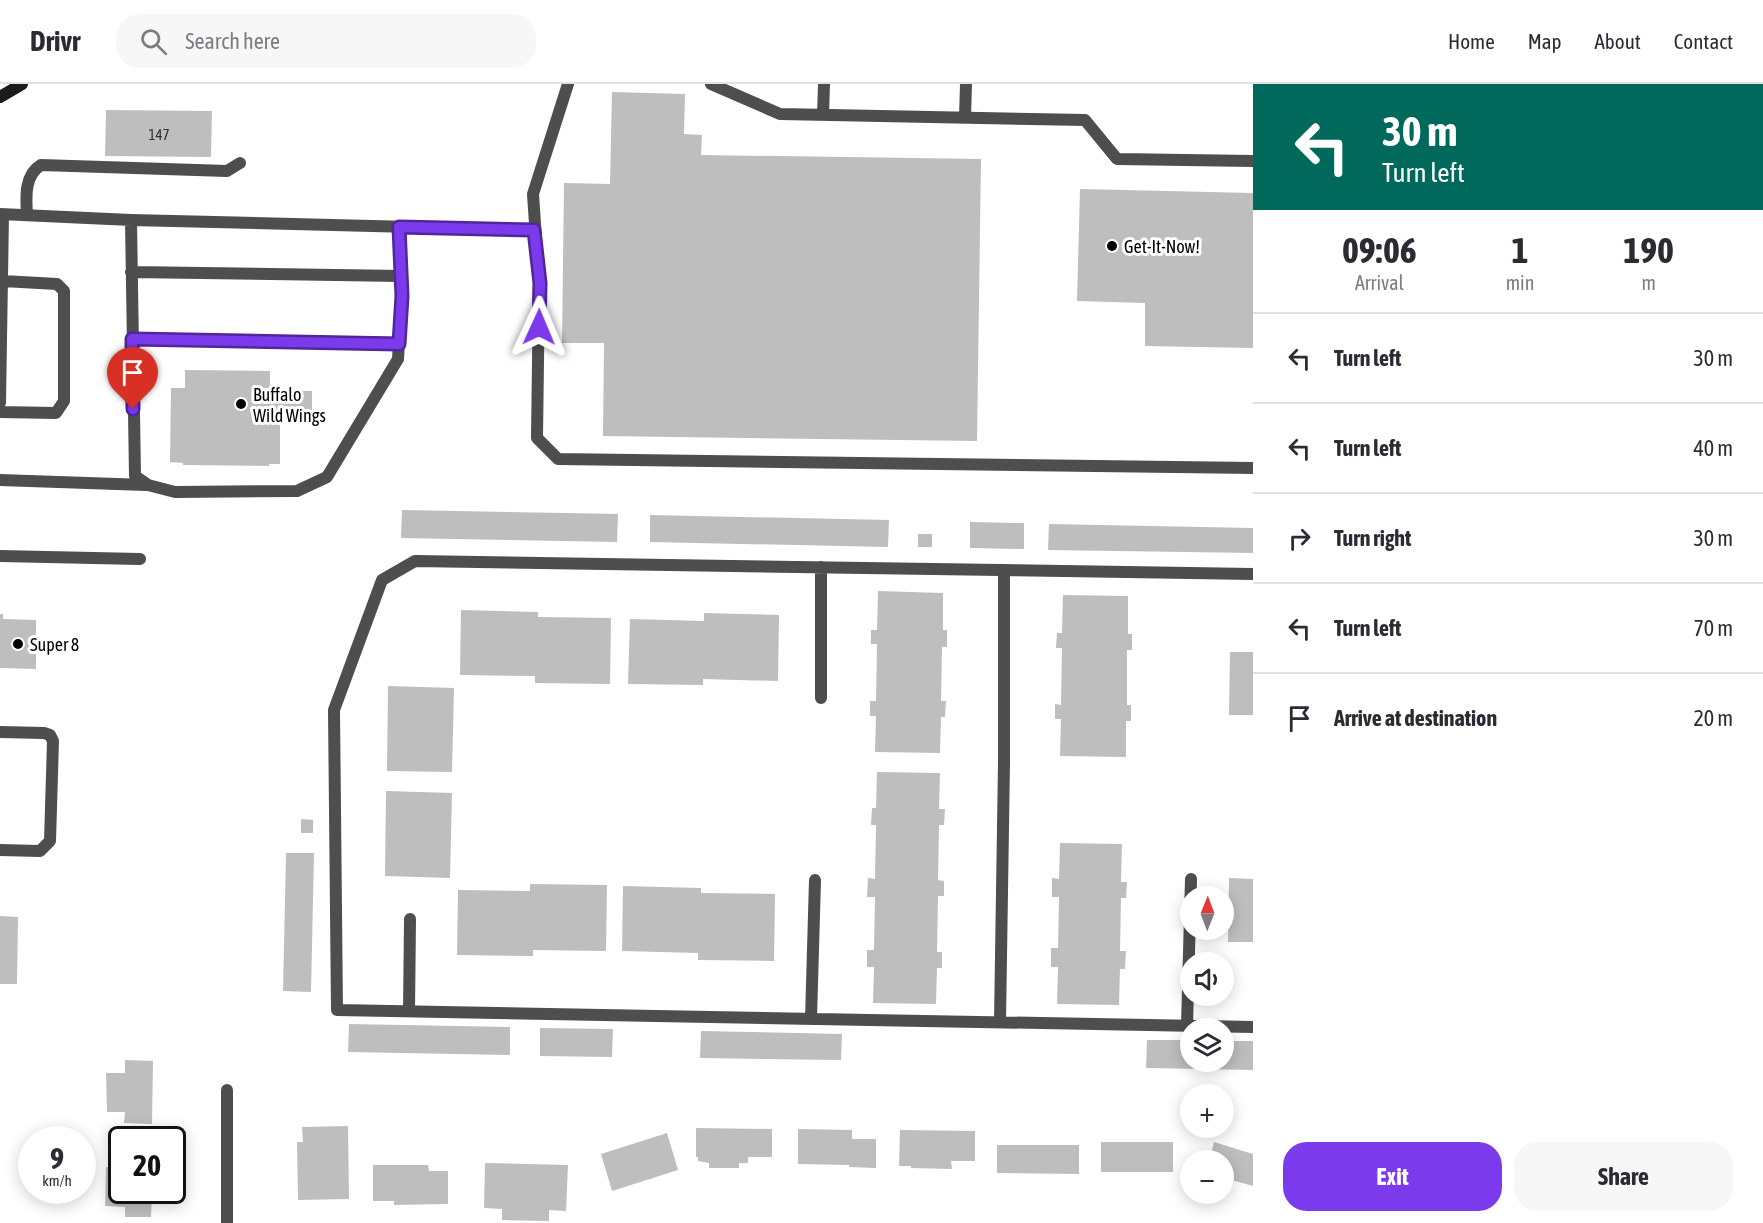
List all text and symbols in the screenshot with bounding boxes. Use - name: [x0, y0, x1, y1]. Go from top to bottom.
- search box: [116, 14, 536, 68]
- text: Drivr: [30, 25, 80, 57]
- icon: search: [137, 25, 170, 58]
- text: Search here: [185, 28, 280, 54]
- text: Home: [1448, 29, 1495, 53]
- text: Map: [1528, 29, 1562, 53]
- text: About: [1595, 29, 1641, 53]
- text: Contact: [1674, 29, 1733, 53]
- text: 30 m: [1382, 107, 1457, 155]
- icon: left: [1283, 108, 1361, 186]
- house number: 147: [148, 126, 170, 143]
- text: Turn left: [1382, 157, 1465, 188]
- text: 09:06: [1342, 229, 1417, 271]
- text: 1: [1512, 229, 1528, 271]
- text: 190: [1623, 229, 1674, 271]
- place label: Get-It-Now!: [1124, 236, 1200, 257]
- marker: Get-It-Now!: [1105, 239, 1119, 253]
- text: Arrival: [1355, 271, 1404, 294]
- text: min: [1506, 271, 1534, 294]
- text: m: [1641, 271, 1656, 294]
- position arrow: [507, 295, 571, 359]
- icon: left: [1283, 342, 1316, 375]
- text: Turn left: [1334, 345, 1401, 371]
- text: 30 m: [1693, 345, 1733, 371]
- pin: [107, 347, 158, 409]
- icon: arrive: [116, 356, 149, 389]
- place label: Buffalo Wild Wings: [253, 384, 326, 426]
- marker: Buffalo Wild Wings: [234, 397, 248, 411]
- icon: left: [1283, 432, 1316, 465]
- text: Turn left: [1334, 435, 1401, 461]
- text: 40 m: [1693, 435, 1733, 461]
- icon: right: [1283, 522, 1316, 555]
- text: Turn right: [1334, 525, 1411, 551]
- text: 30 m: [1693, 525, 1733, 551]
- icon: left: [1283, 612, 1316, 645]
- text: Turn left: [1334, 615, 1401, 641]
- text: 70 m: [1693, 615, 1733, 641]
- place label: Super 8: [30, 634, 79, 655]
- marker: Super 8: [11, 637, 25, 651]
- icon: arrive: [1283, 702, 1316, 735]
- text: Arrive at destination: [1334, 705, 1497, 731]
- text: 20 m: [1693, 705, 1733, 731]
- north arrow: [1180, 886, 1234, 940]
- map controls: [1180, 886, 1234, 1204]
- button: sound: [1180, 952, 1234, 1006]
- button: layers: [1180, 1018, 1234, 1072]
- button: +: [1180, 1084, 1234, 1138]
- speed limit sign: 20: [108, 1126, 186, 1204]
- text: 9: [50, 1141, 64, 1175]
- button: Exit: [1283, 1142, 1502, 1211]
- button: Share: [1514, 1142, 1733, 1211]
- button: −: [1180, 1150, 1234, 1204]
- text: km/h: [42, 1172, 72, 1189]

